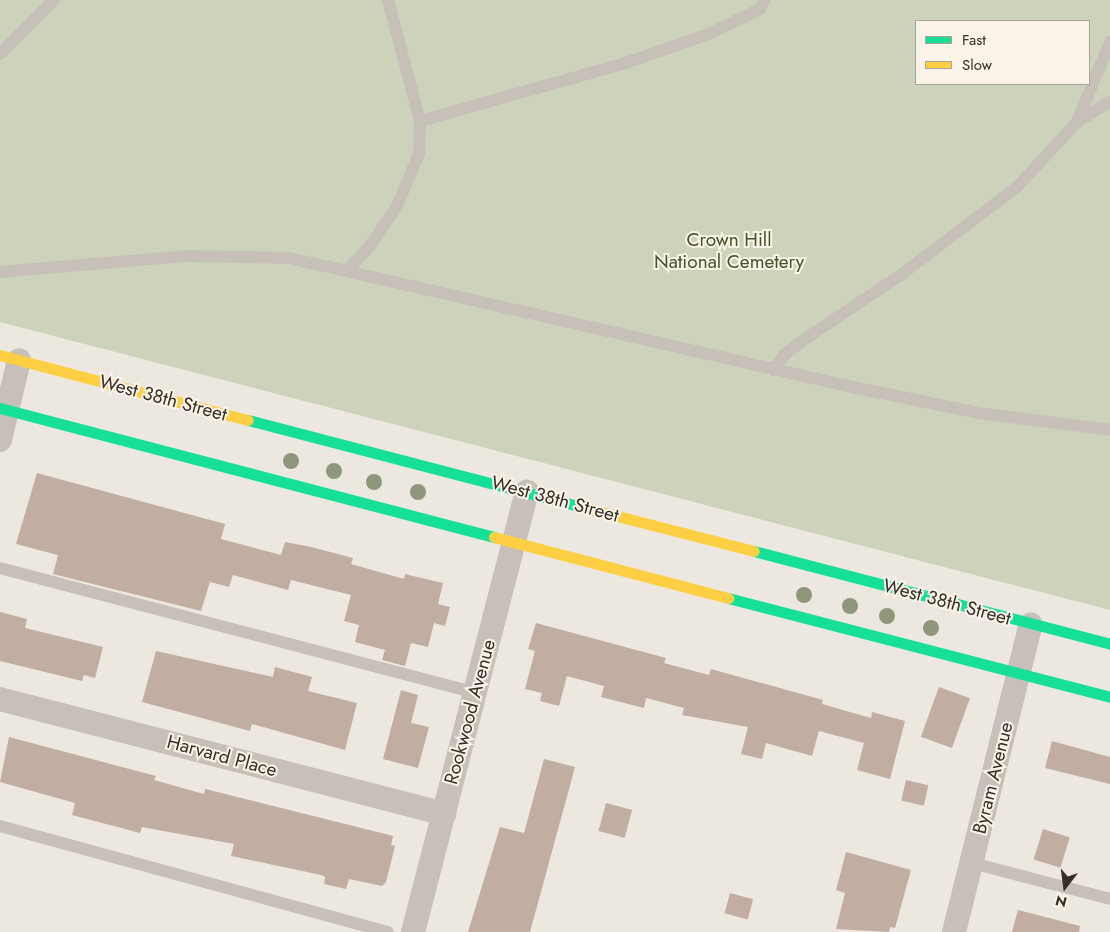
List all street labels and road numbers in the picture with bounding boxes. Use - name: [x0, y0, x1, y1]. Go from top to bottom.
- street label: West 38th Street: [97, 370, 229, 426]
- street label: West 38th Street: [489, 471, 621, 527]
- street label: West 38th Street: [881, 574, 1013, 630]
- street label: Rookwood Avenue: [440, 637, 500, 787]
- street label: Byram Avenue: [968, 720, 1018, 836]
- street label: Harvard Place: [164, 730, 280, 782]

